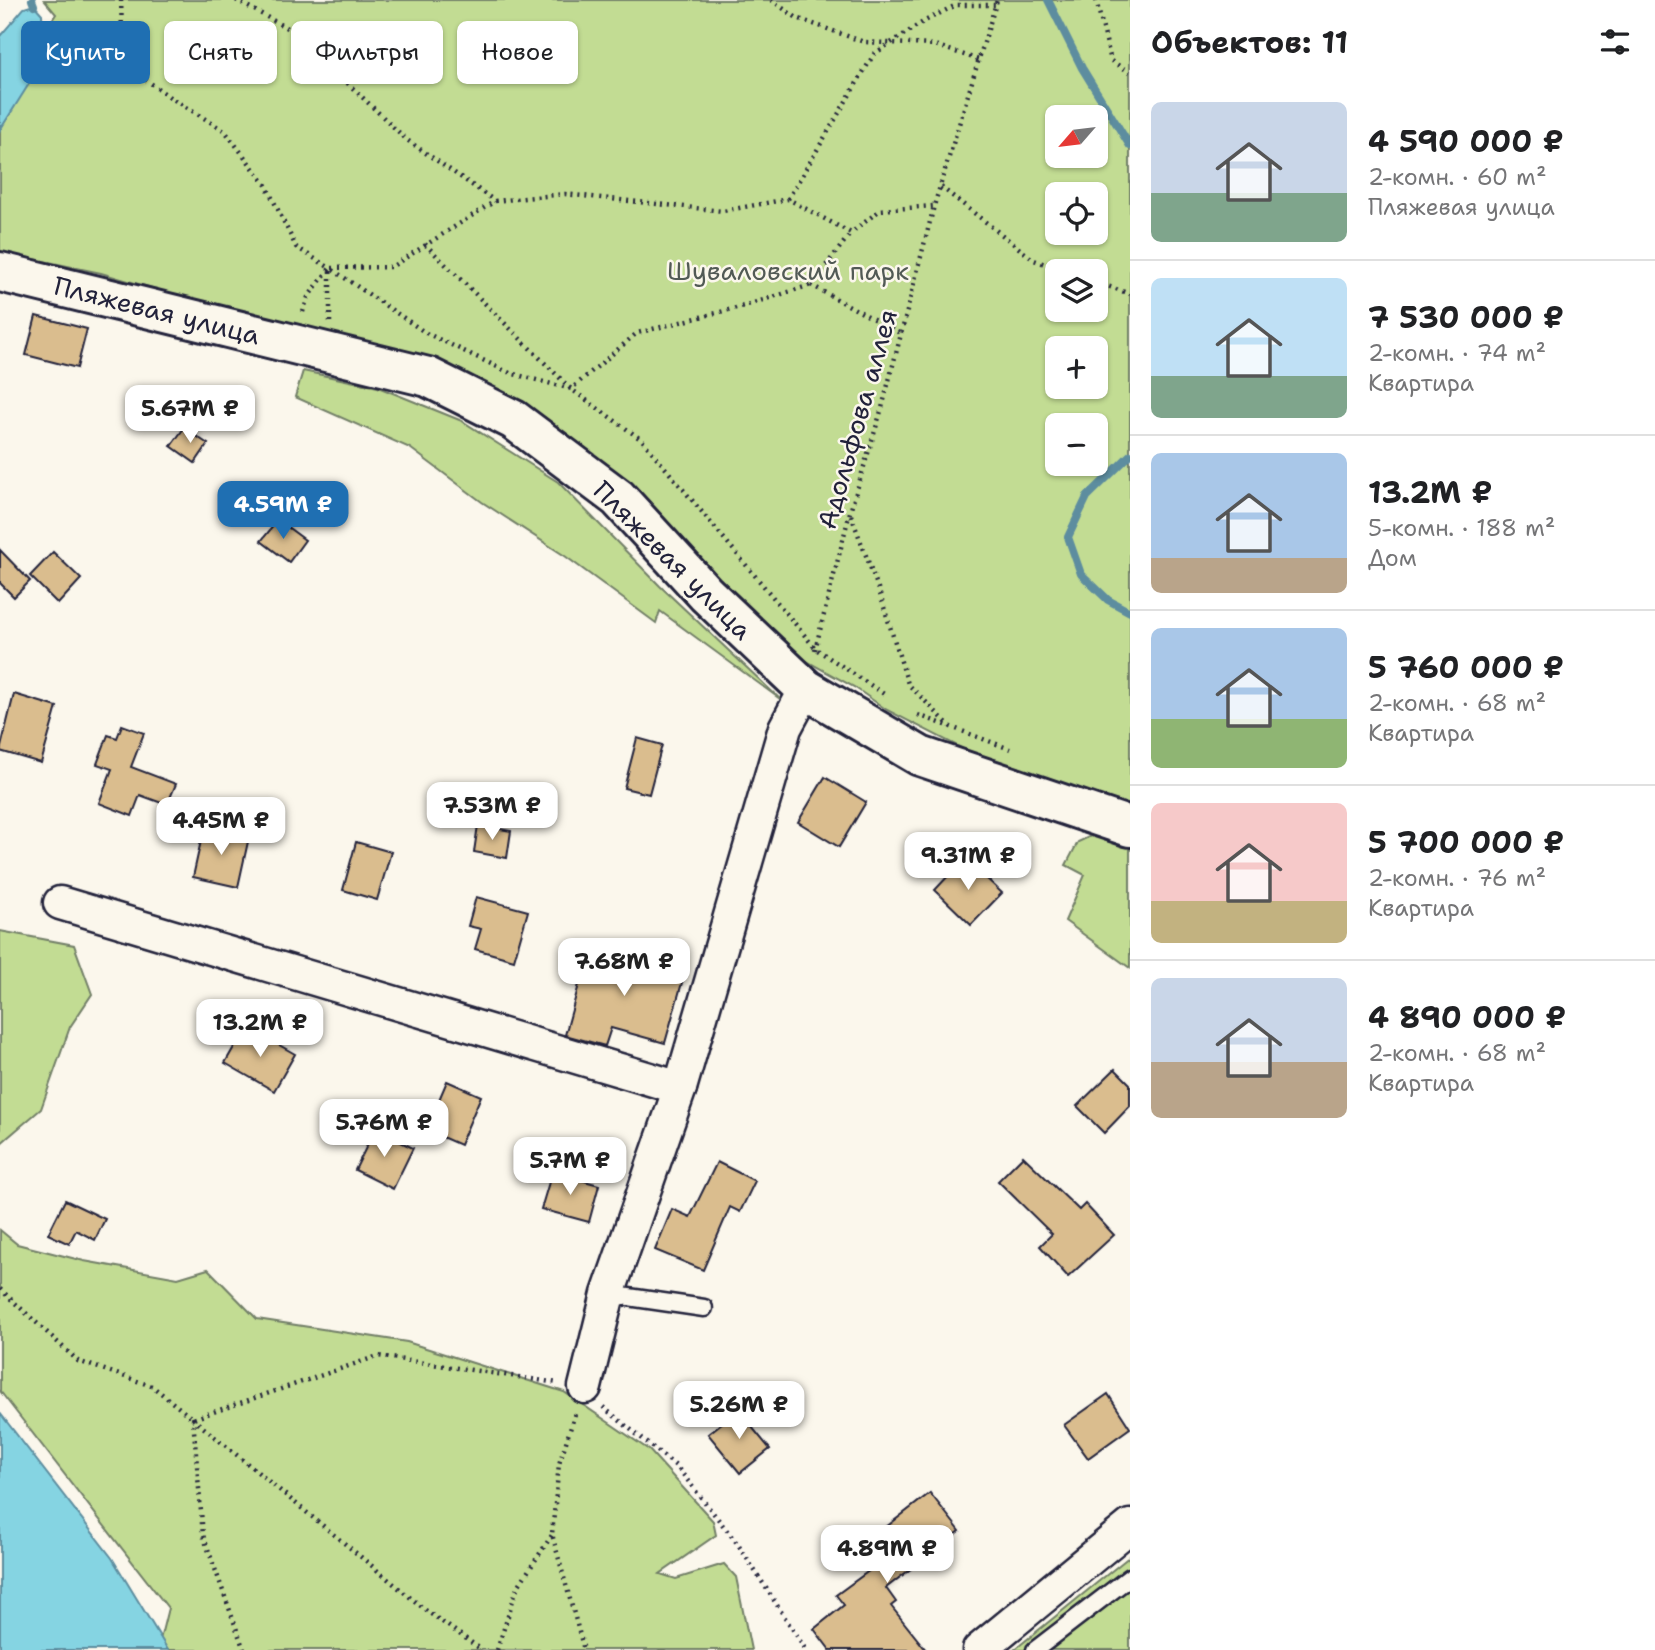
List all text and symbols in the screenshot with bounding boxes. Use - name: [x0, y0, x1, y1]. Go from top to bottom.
- chip: Купить: [21, 21, 150, 84]
- chip: Снять: [164, 21, 277, 84]
- chip: Фильтры: [291, 21, 443, 84]
- chip: Новое: [457, 21, 578, 84]
- text: Объектов: 11: [1151, 22, 1348, 63]
- icon: filters: [1596, 23, 1634, 61]
- north arrow: [1045, 105, 1108, 168]
- map controls: [1045, 105, 1108, 476]
- text: 4 590 000 ₽: [1368, 121, 1564, 162]
- icon: home: [1207, 130, 1291, 214]
- text: 2-комн. · 60 m²: [1368, 162, 1546, 192]
- button: locate: [1045, 182, 1108, 245]
- text: Пляжевая улица: [1368, 192, 1555, 222]
- park label: Шуваловский парк: [667, 253, 909, 288]
- button: layers: [1045, 259, 1108, 322]
- street label: Пляжевая улица: [50, 267, 264, 353]
- text: 7 530 000 ₽: [1368, 297, 1564, 338]
- street label: Адольфова аллея: [809, 305, 905, 533]
- icon: home: [1207, 306, 1291, 390]
- button: +: [1045, 336, 1108, 399]
- text: 2-комн. · 74 m²: [1368, 338, 1546, 368]
- text: Квартира: [1368, 368, 1474, 398]
- pin: 5.67M ₽: [125, 386, 255, 445]
- text: 5.67M ₽: [141, 393, 239, 423]
- button: −: [1045, 413, 1108, 476]
- text: 13.2M ₽: [1368, 472, 1492, 513]
- street label: Пляжевая улица: [586, 473, 760, 647]
- icon: home: [1207, 481, 1291, 565]
- pin: 4.59M ₽: [218, 482, 348, 541]
- text: 4.59M ₽: [233, 489, 333, 519]
- text: 5-комн. · 188 m²: [1368, 513, 1555, 543]
- text: Дом: [1368, 543, 1417, 573]
- text: 5 760 000 ₽: [1368, 647, 1564, 688]
- icon: home: [1207, 656, 1291, 740]
- text: 2-комн. · 68 m²: [1368, 688, 1546, 718]
- text: Квартира: [1368, 718, 1474, 748]
- pin: 7.53M ₽: [427, 782, 557, 842]
- text: 7.53M ₽: [443, 790, 541, 820]
- pin: 4.45M ₽: [156, 798, 286, 857]
- text: 4.45M ₽: [172, 805, 270, 835]
- text: 5 700 000 ₽: [1368, 822, 1564, 863]
- icon: home: [1207, 831, 1291, 915]
- pin: 9.31M ₽: [903, 832, 1033, 892]
- text: 9.31M ₽: [920, 840, 1016, 870]
- text: 2-комн. · 76 m²: [1368, 863, 1546, 893]
- text: Квартира: [1368, 893, 1474, 923]
- pin: 7.68M ₽: [559, 939, 689, 998]
- text: 7.68M ₽: [574, 946, 674, 976]
- text: 4 890 000 ₽: [1368, 997, 1566, 1038]
- pin: 13.2M ₽: [195, 1000, 325, 1059]
- icon: home: [1207, 1006, 1291, 1090]
- text: 13.2M ₽: [212, 1007, 308, 1037]
- text: 2-комн. · 68 m²: [1368, 1038, 1546, 1068]
- text: Квартира: [1368, 1068, 1474, 1098]
- pin: 5.76M ₽: [319, 1100, 449, 1159]
- text: 5.76M ₽: [335, 1107, 433, 1137]
- pin: 5.7M ₽: [513, 1138, 627, 1197]
- text: 5.7M ₽: [529, 1145, 611, 1175]
- pin: 5.26M ₽: [674, 1382, 804, 1441]
- text: 5.26M ₽: [689, 1389, 789, 1419]
- pin: 4.89M ₽: [822, 1526, 952, 1585]
- text: 4.89M ₽: [837, 1533, 937, 1563]

